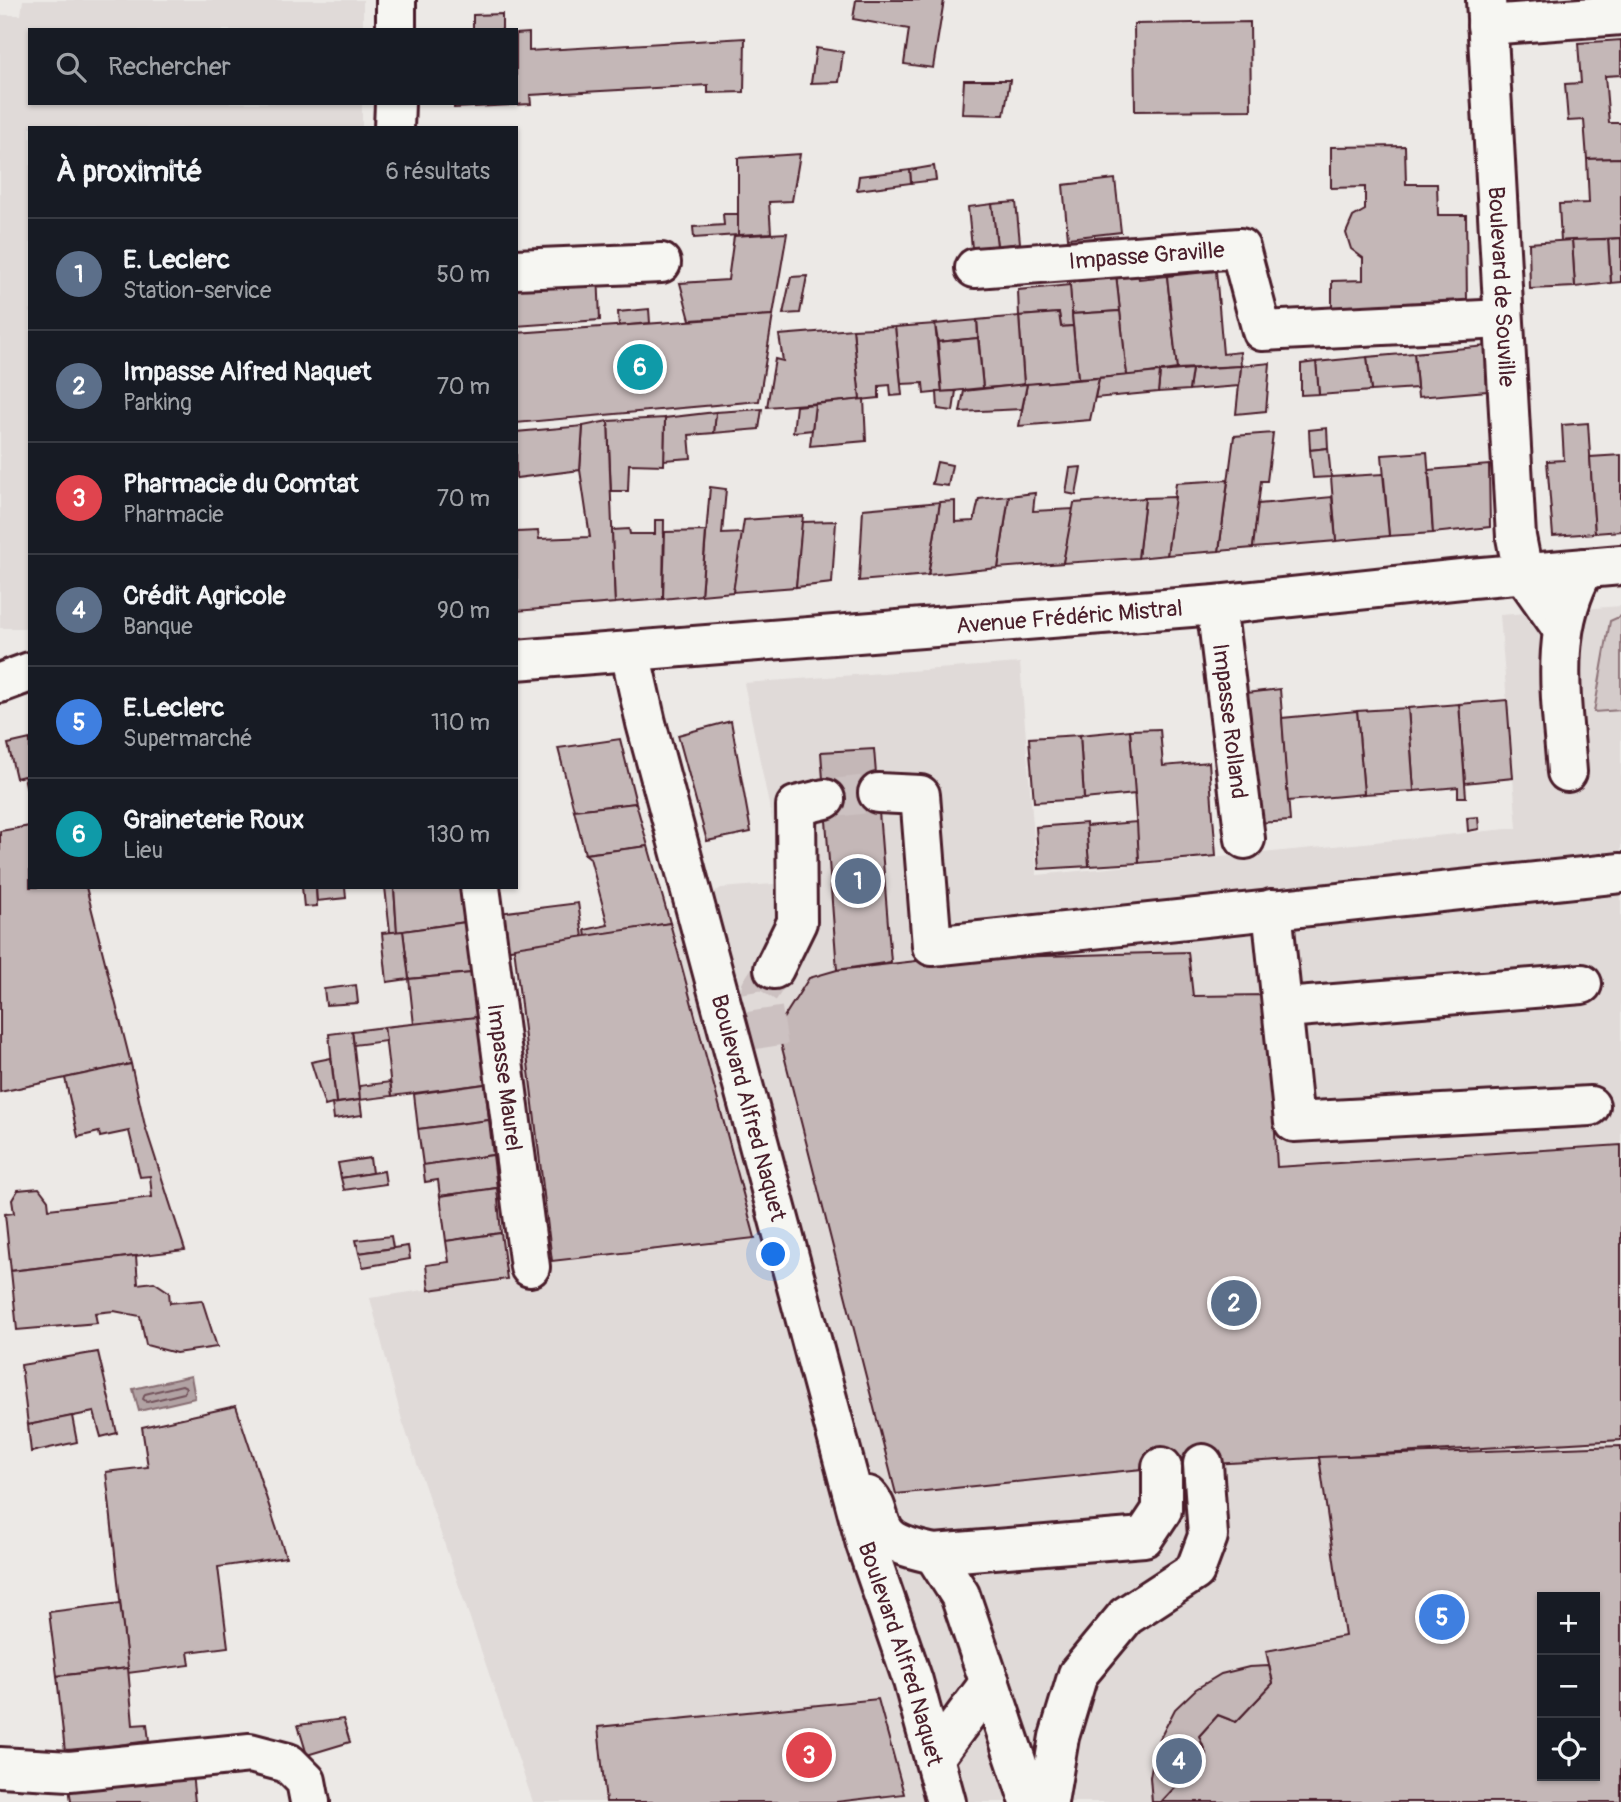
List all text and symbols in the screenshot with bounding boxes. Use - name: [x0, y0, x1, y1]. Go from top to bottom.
- search box: [28, 28, 518, 105]
- icon: search: [52, 48, 90, 86]
- text: Rechercher: [108, 51, 231, 83]
- text: À proximité: [56, 153, 202, 190]
- text: 6 résultats: [385, 157, 490, 186]
- street label: Boulevard de Souville: [1482, 185, 1522, 388]
- street label: Impasse Graville: [1067, 235, 1226, 275]
- text: E. Leclerc: [123, 244, 230, 276]
- text: 1: [75, 260, 84, 289]
- text: 50 m: [436, 260, 490, 289]
- text: Station-service: [123, 276, 271, 305]
- pin: 6: [617, 341, 663, 393]
- text: Impasse Alfred Naquet: [123, 356, 371, 388]
- text: 2: [73, 372, 85, 401]
- text: 70 m: [437, 372, 490, 401]
- text: Parking: [123, 388, 192, 417]
- text: Pharmacie du Comtat: [123, 468, 358, 500]
- text: 3: [73, 484, 85, 513]
- text: 70 m: [437, 484, 490, 513]
- text: Pharmacie: [123, 500, 224, 529]
- text: Crédit Agricole: [123, 580, 286, 612]
- street label: Avenue Frédéric Mistral: [955, 593, 1184, 640]
- text: 4: [72, 596, 86, 625]
- text: 90 m: [437, 596, 490, 625]
- text: Banque: [123, 612, 193, 641]
- street label: Impasse Rolland: [1206, 642, 1254, 800]
- text: E.Leclerc: [123, 692, 224, 724]
- text: 5: [73, 708, 85, 737]
- text: 110 m: [431, 708, 490, 737]
- text: Supermarché: [123, 724, 252, 753]
- text: Graineterie Roux: [123, 804, 304, 836]
- text: 6: [72, 820, 86, 849]
- text: 130 m: [427, 820, 490, 849]
- text: Lieu: [123, 836, 163, 865]
- pin: 1: [835, 855, 881, 907]
- street label: Boulevard Alfred Naquet: [705, 991, 793, 1225]
- street label: Impasse Maurel: [481, 1002, 529, 1153]
- your location: [756, 1237, 790, 1271]
- pin: 2: [1211, 1277, 1257, 1329]
- street label: Boulevard Alfred Naquet: [852, 1538, 950, 1770]
- pin: 5: [1419, 1591, 1465, 1643]
- map controls: [1537, 1592, 1600, 1781]
- button: +: [1537, 1592, 1600, 1655]
- button: −: [1537, 1655, 1600, 1718]
- button: locate: [1537, 1718, 1600, 1781]
- pin: 3: [786, 1729, 832, 1781]
- pin: 4: [1156, 1735, 1202, 1787]

